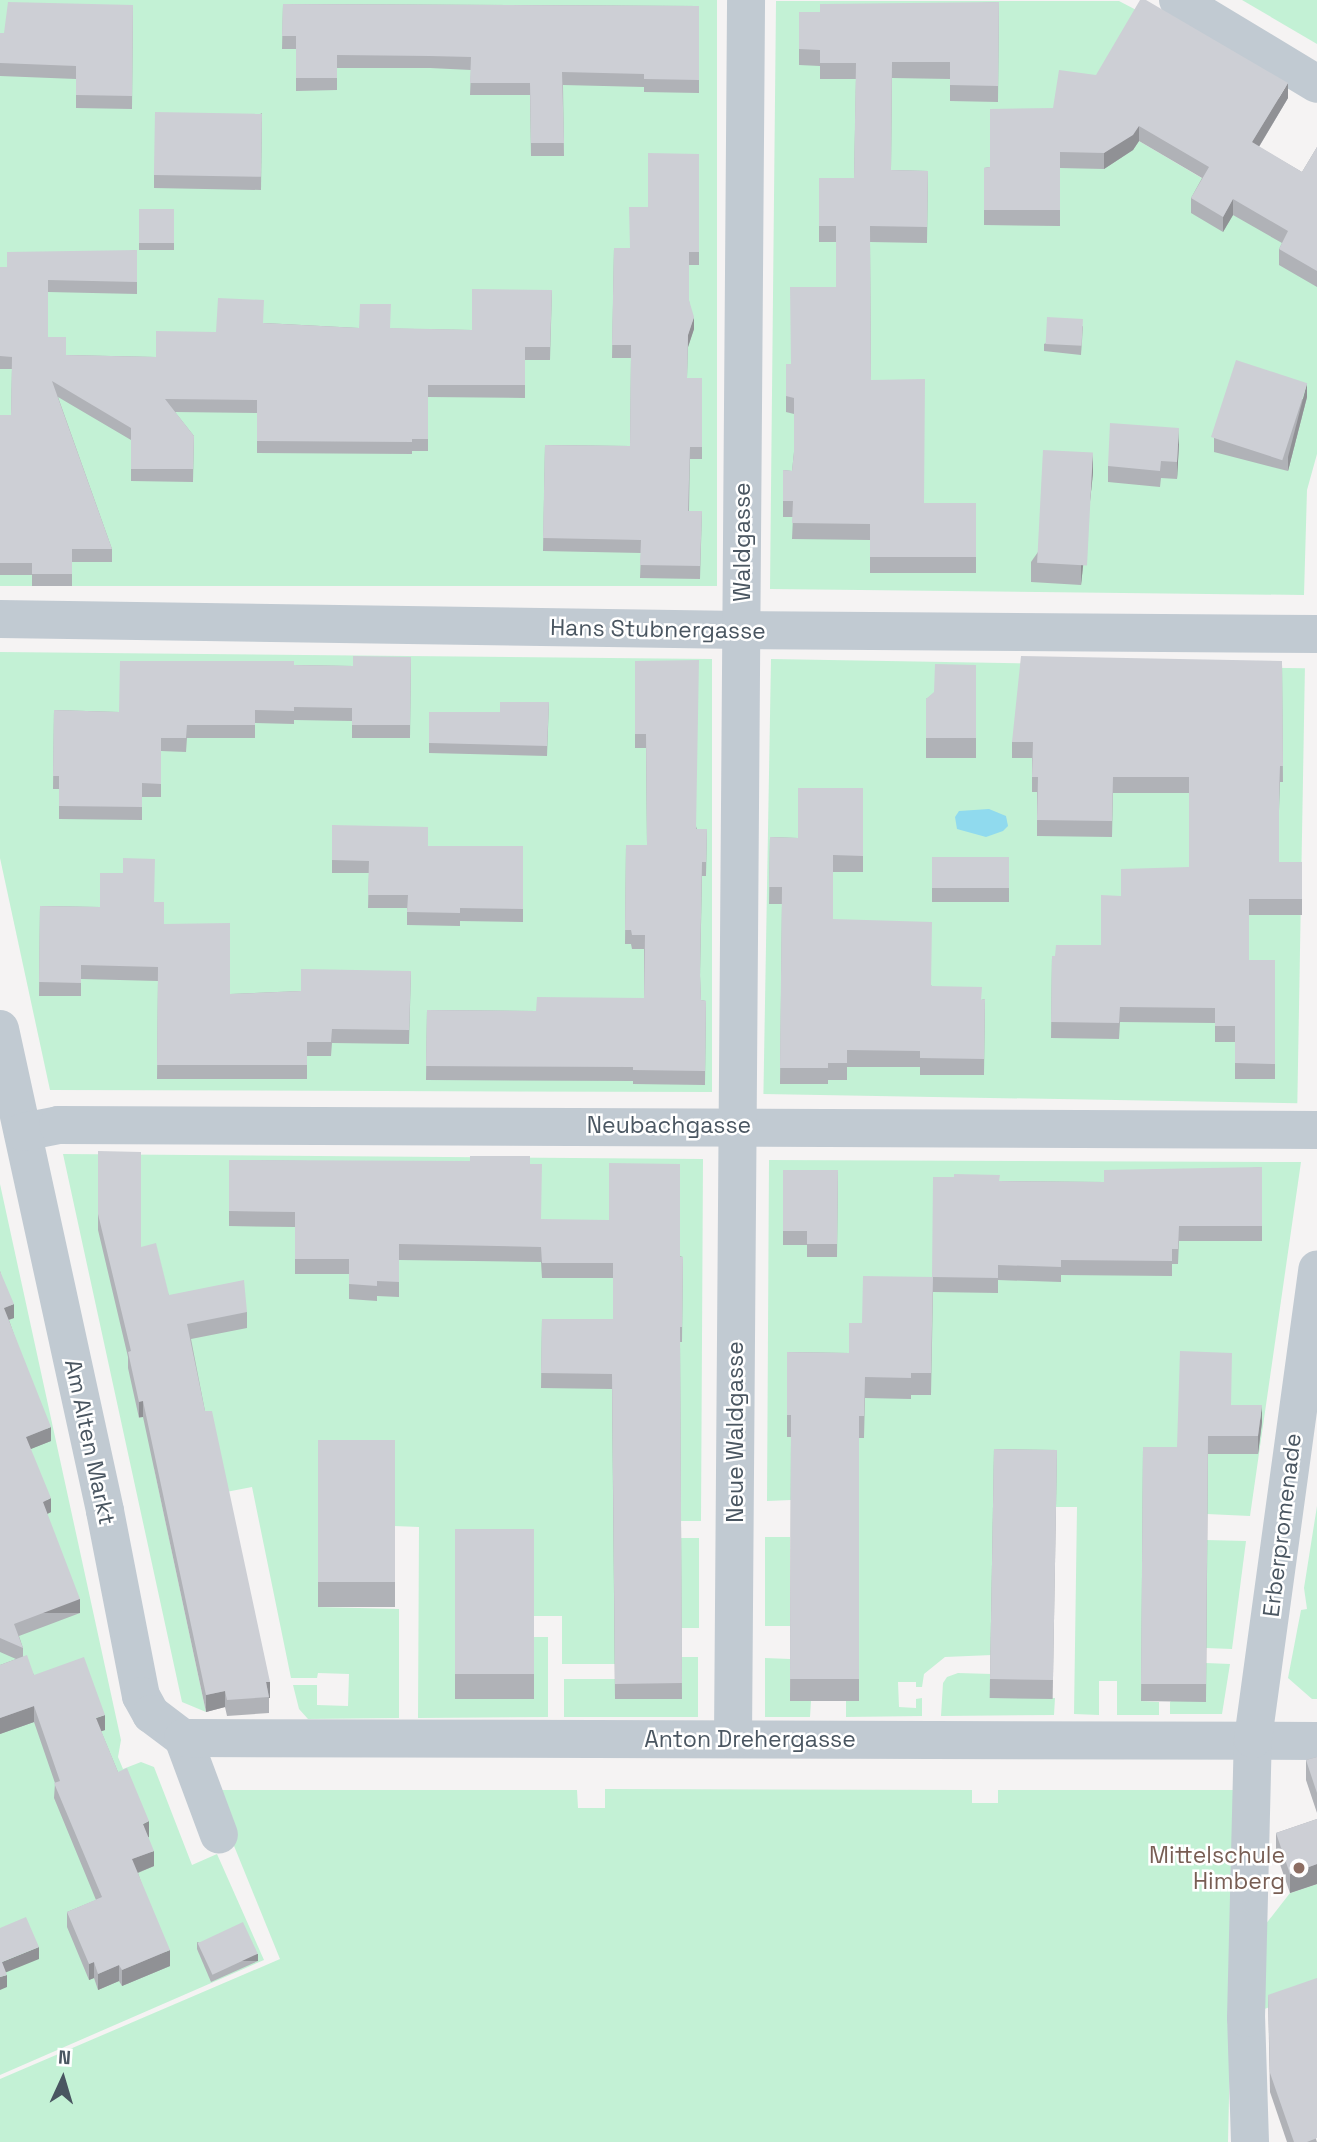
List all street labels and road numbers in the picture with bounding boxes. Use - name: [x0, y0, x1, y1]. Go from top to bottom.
- street label: Waldgasse: [728, 482, 756, 602]
- street label: Hans Stubnergasse: [550, 613, 766, 645]
- street label: Neubachgasse: [587, 1111, 751, 1139]
- street label: Neue Waldgasse: [721, 1341, 749, 1523]
- street label: Am Alten Markt: [59, 1357, 121, 1527]
- street label: Erberpromenade: [1257, 1432, 1307, 1618]
- street label: Anton Drehergasse: [644, 1725, 856, 1753]

